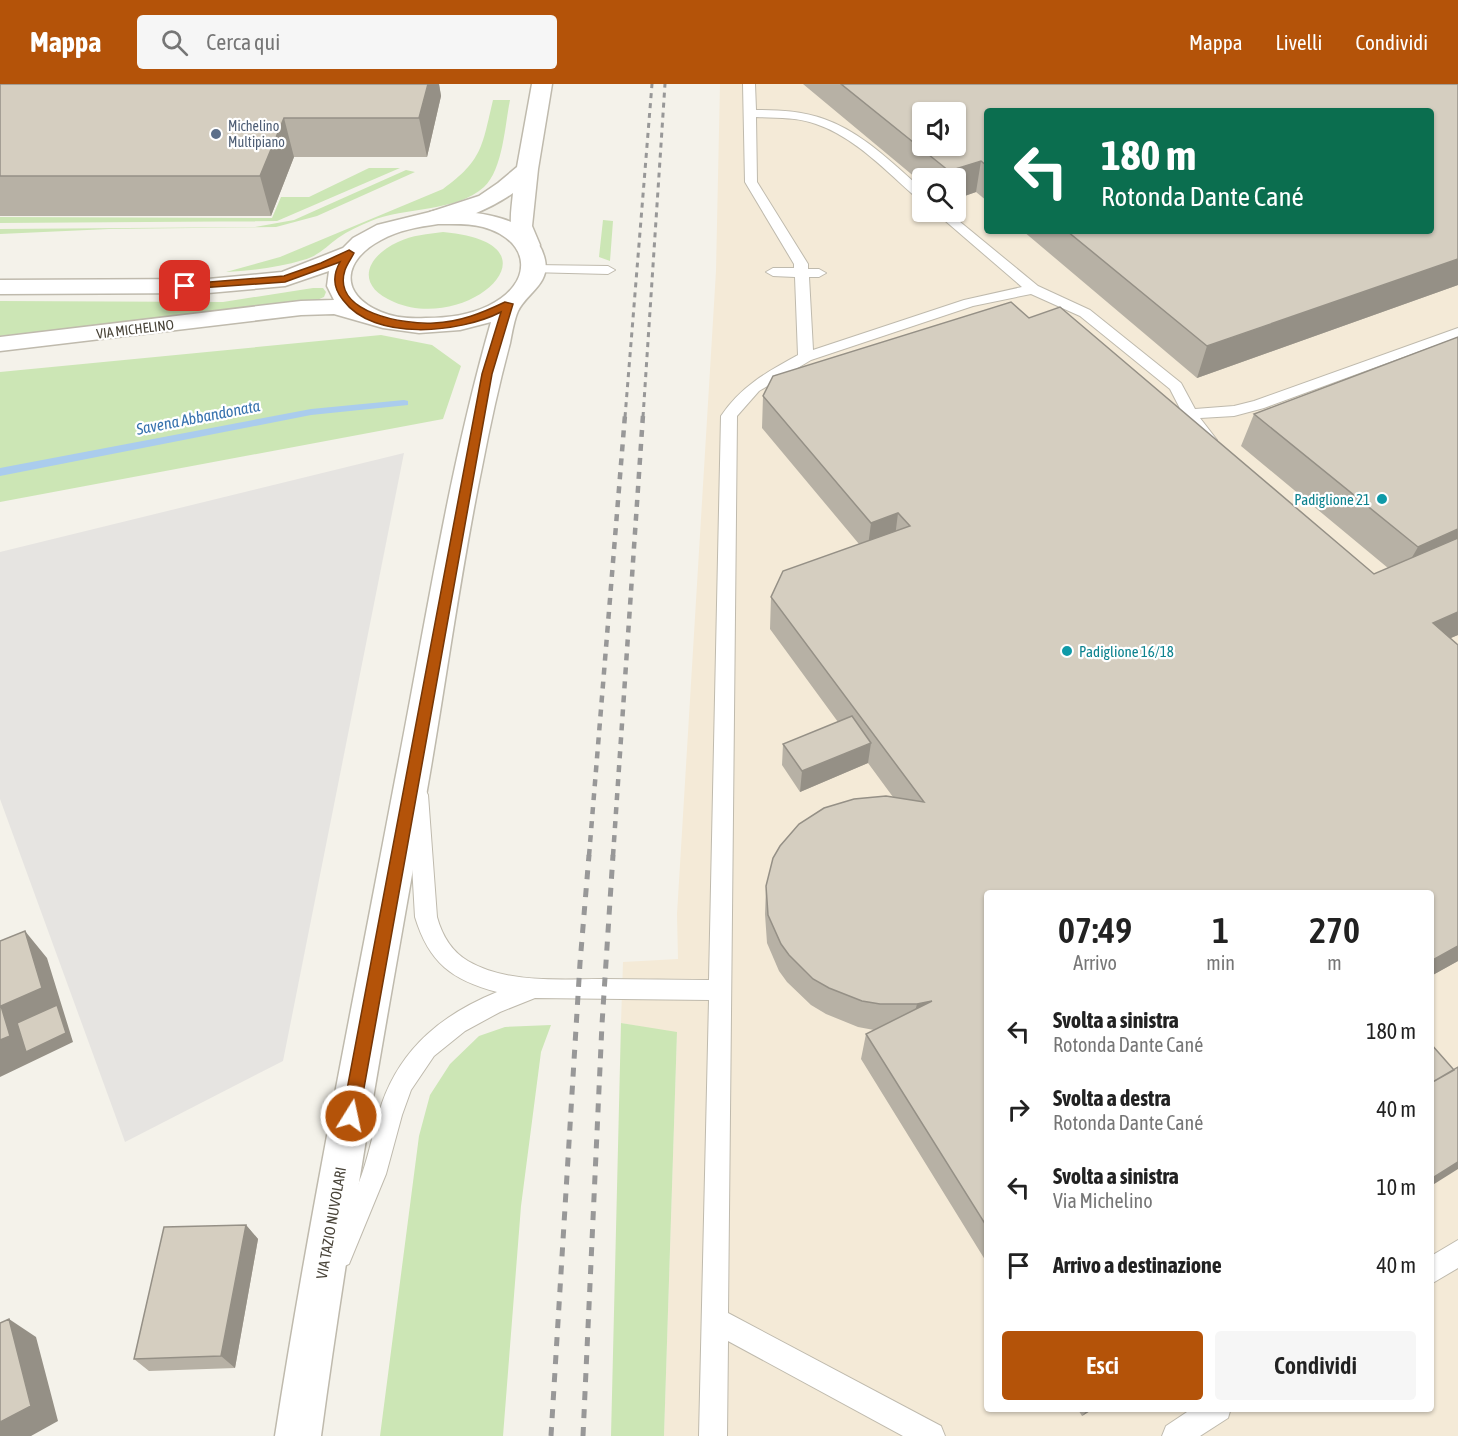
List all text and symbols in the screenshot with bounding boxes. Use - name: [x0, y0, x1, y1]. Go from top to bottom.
- search box: [137, 15, 557, 69]
- text: Mappa: [30, 26, 101, 58]
- icon: search: [158, 26, 191, 59]
- text: Cerca qui: [206, 29, 280, 55]
- text: Mappa: [1189, 30, 1243, 54]
- text: Livelli: [1276, 30, 1322, 54]
- text: Condividi: [1355, 30, 1428, 54]
- map controls: [912, 102, 966, 222]
- button: sound: [912, 102, 966, 156]
- place label: Michelino Multipiano: [228, 118, 285, 150]
- marker: Michelino Multipiano: [209, 127, 223, 141]
- text: 180 m: [1101, 131, 1196, 179]
- icon: left: [1002, 132, 1080, 210]
- button: search: [912, 168, 966, 222]
- text: Rotonda Dante Cané: [1101, 181, 1304, 212]
- pin: [159, 260, 210, 311]
- icon: arrive: [168, 269, 201, 302]
- street label: VIA MICHELINO: [95, 316, 175, 342]
- water label: Savena Abbandonata: [134, 396, 262, 438]
- place label: Padiglione 21: [1294, 491, 1370, 508]
- marker: Padiglione 21: [1375, 492, 1389, 506]
- place label: Padiglione 16/18: [1079, 643, 1174, 660]
- marker: Padiglione 16/18: [1060, 644, 1074, 658]
- text: 07:49: [1058, 909, 1132, 951]
- text: 1: [1212, 909, 1229, 951]
- text: 270: [1309, 909, 1360, 951]
- text: Arrivo: [1073, 951, 1117, 974]
- text: min: [1206, 951, 1235, 974]
- text: m: [1327, 951, 1342, 974]
- text: Svolta a sinistra: [1053, 1007, 1179, 1033]
- icon: left: [1002, 1015, 1035, 1048]
- text: 180 m: [1366, 1018, 1416, 1044]
- text: Rotonda Dante Cané: [1053, 1033, 1203, 1056]
- position arrow: [319, 1084, 383, 1148]
- text: Svolta a destra: [1053, 1085, 1171, 1111]
- icon: right: [1002, 1093, 1035, 1126]
- text: 40 m: [1376, 1096, 1416, 1122]
- text: Rotonda Dante Cané: [1053, 1111, 1203, 1134]
- text: Svolta a sinistra: [1053, 1163, 1179, 1189]
- street label: VIA TAZIO NUVOLARI: [313, 1166, 349, 1280]
- icon: left: [1002, 1171, 1035, 1204]
- text: 10 m: [1376, 1174, 1416, 1200]
- text: Via Michelino: [1053, 1189, 1153, 1212]
- icon: arrive: [1002, 1249, 1035, 1282]
- text: Arrivo a destinazione: [1053, 1252, 1222, 1278]
- text: 40 m: [1376, 1252, 1416, 1278]
- button: Esci: [1002, 1331, 1203, 1400]
- button: Condividi: [1215, 1331, 1416, 1400]

